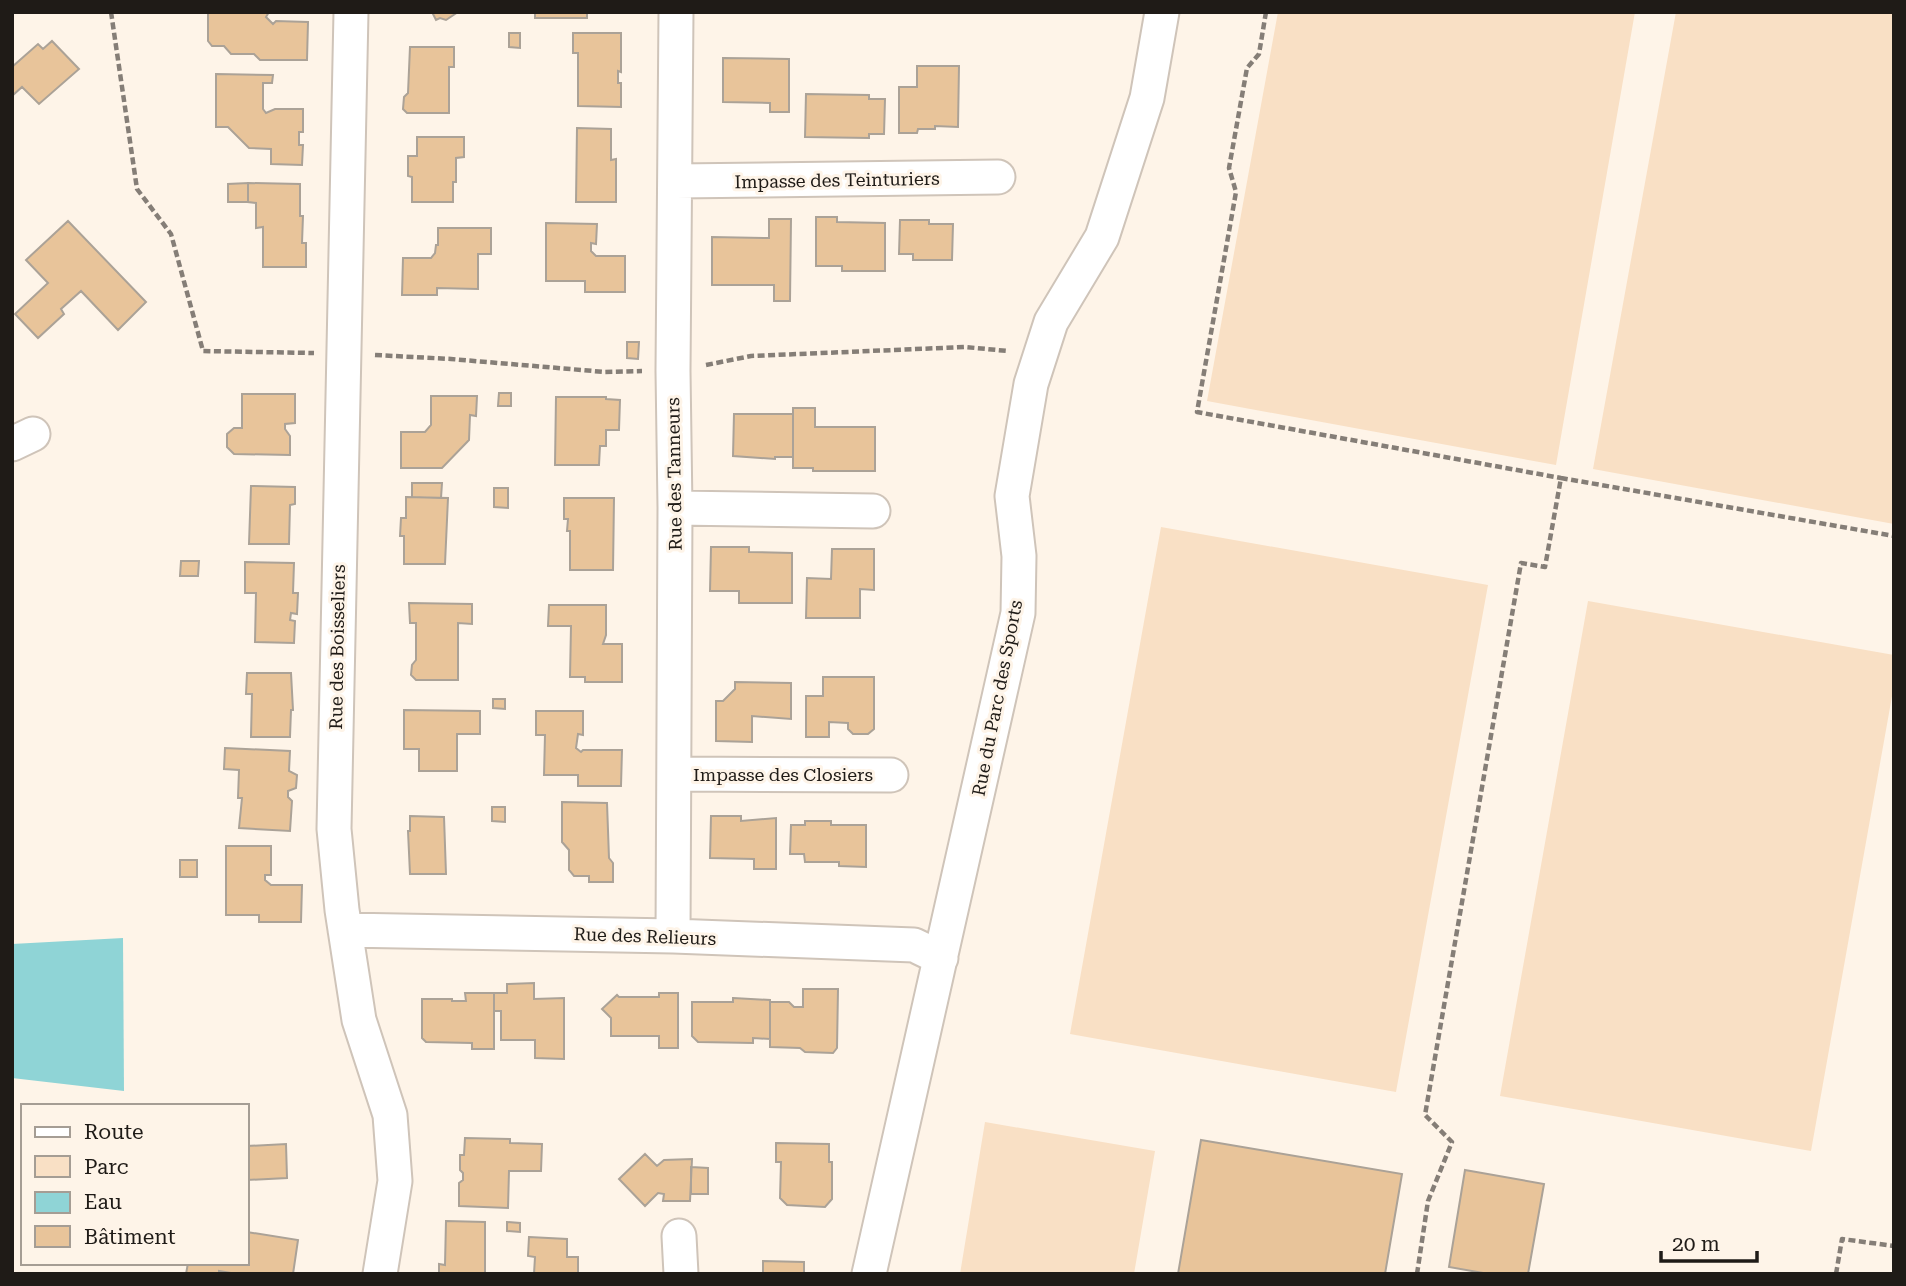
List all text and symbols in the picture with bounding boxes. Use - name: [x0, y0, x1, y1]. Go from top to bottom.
- street label: Impasse des Teinturiers: [734, 168, 940, 192]
- street label: Rue des Tanneurs: [662, 397, 686, 551]
- street label: Rue des Boisseliers: [325, 564, 349, 730]
- street label: Rue du Parc des Sports: [968, 598, 1026, 798]
- street label: Impasse des Closiers: [693, 764, 873, 785]
- street label: Rue des Relieurs: [573, 923, 717, 949]
- legend: [21, 1104, 248, 1265]
- text: Route: [84, 1120, 143, 1144]
- text: Parc: [84, 1155, 129, 1179]
- text: Eau: [84, 1190, 122, 1214]
- scale bar: [1661, 1220, 1757, 1264]
- text: Bâtiment: [84, 1225, 176, 1249]
- text: 20 m: [1672, 1232, 1720, 1256]

